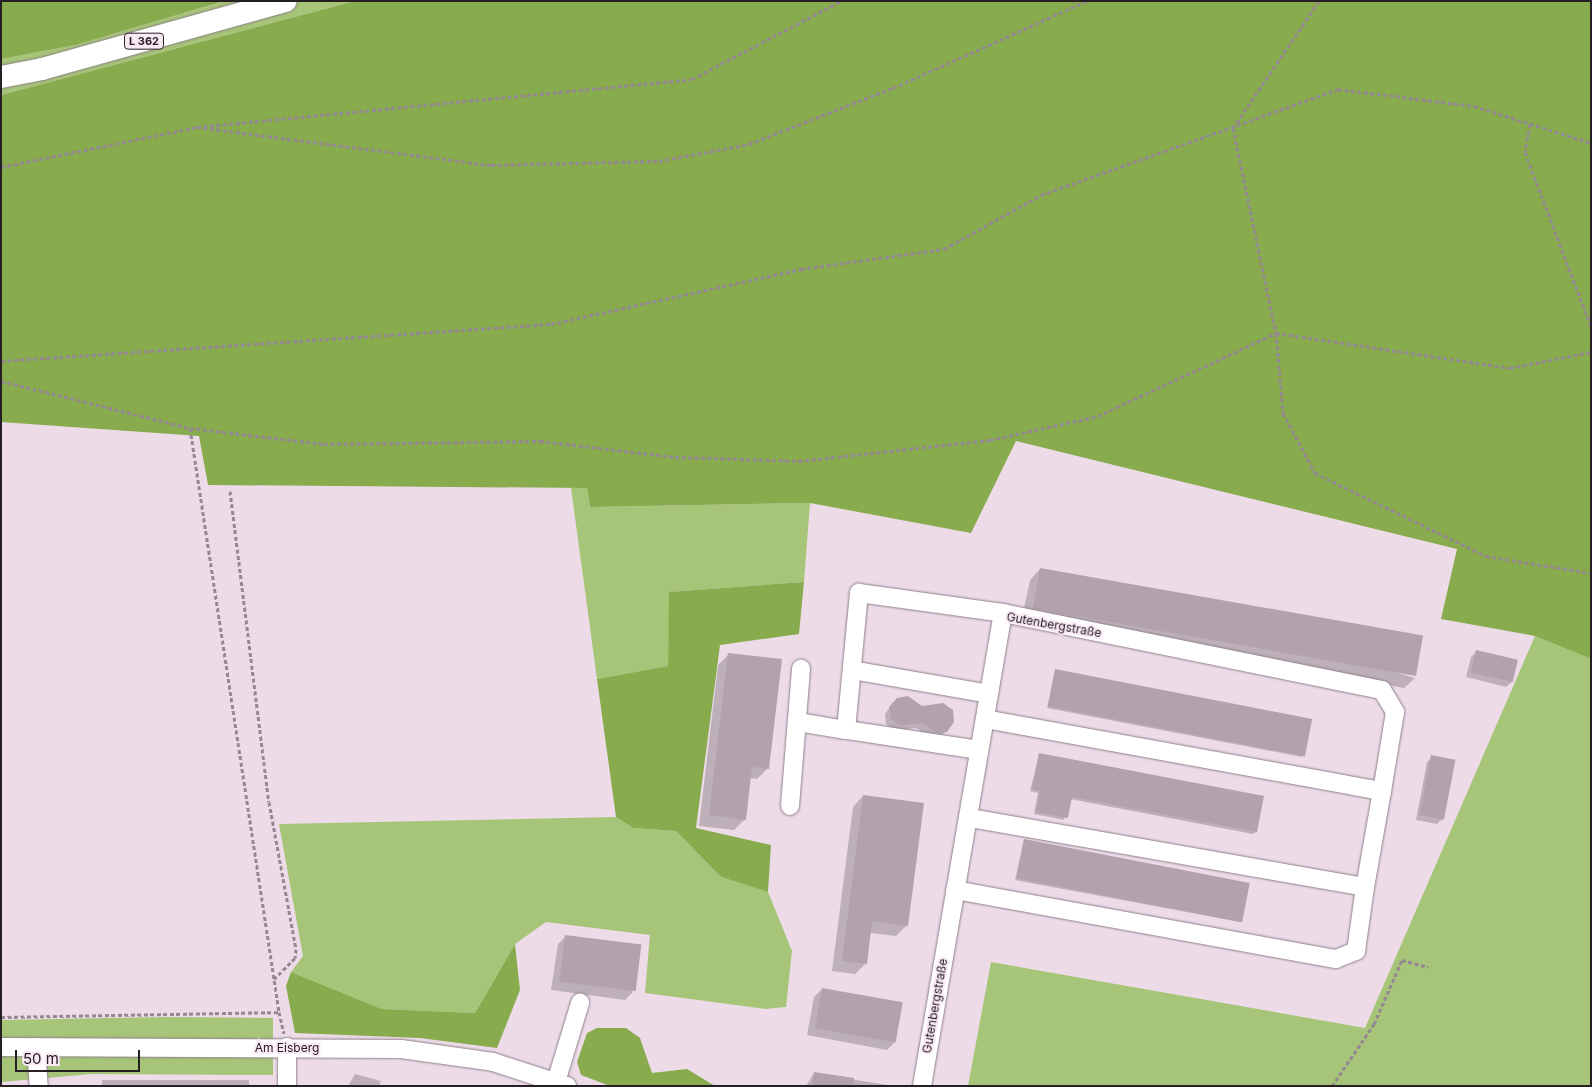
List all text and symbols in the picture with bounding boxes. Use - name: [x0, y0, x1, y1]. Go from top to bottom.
- road number: L 362: [124, 32, 164, 49]
- street label: Gutenbergstraße: [1006, 610, 1102, 640]
- street label: Gutenbergstraße: [920, 958, 950, 1054]
- scale bar: [18, 1040, 142, 1072]
- street label: Am Eisberg: [255, 1041, 319, 1055]
- text: 50 m: [23, 1049, 59, 1068]

